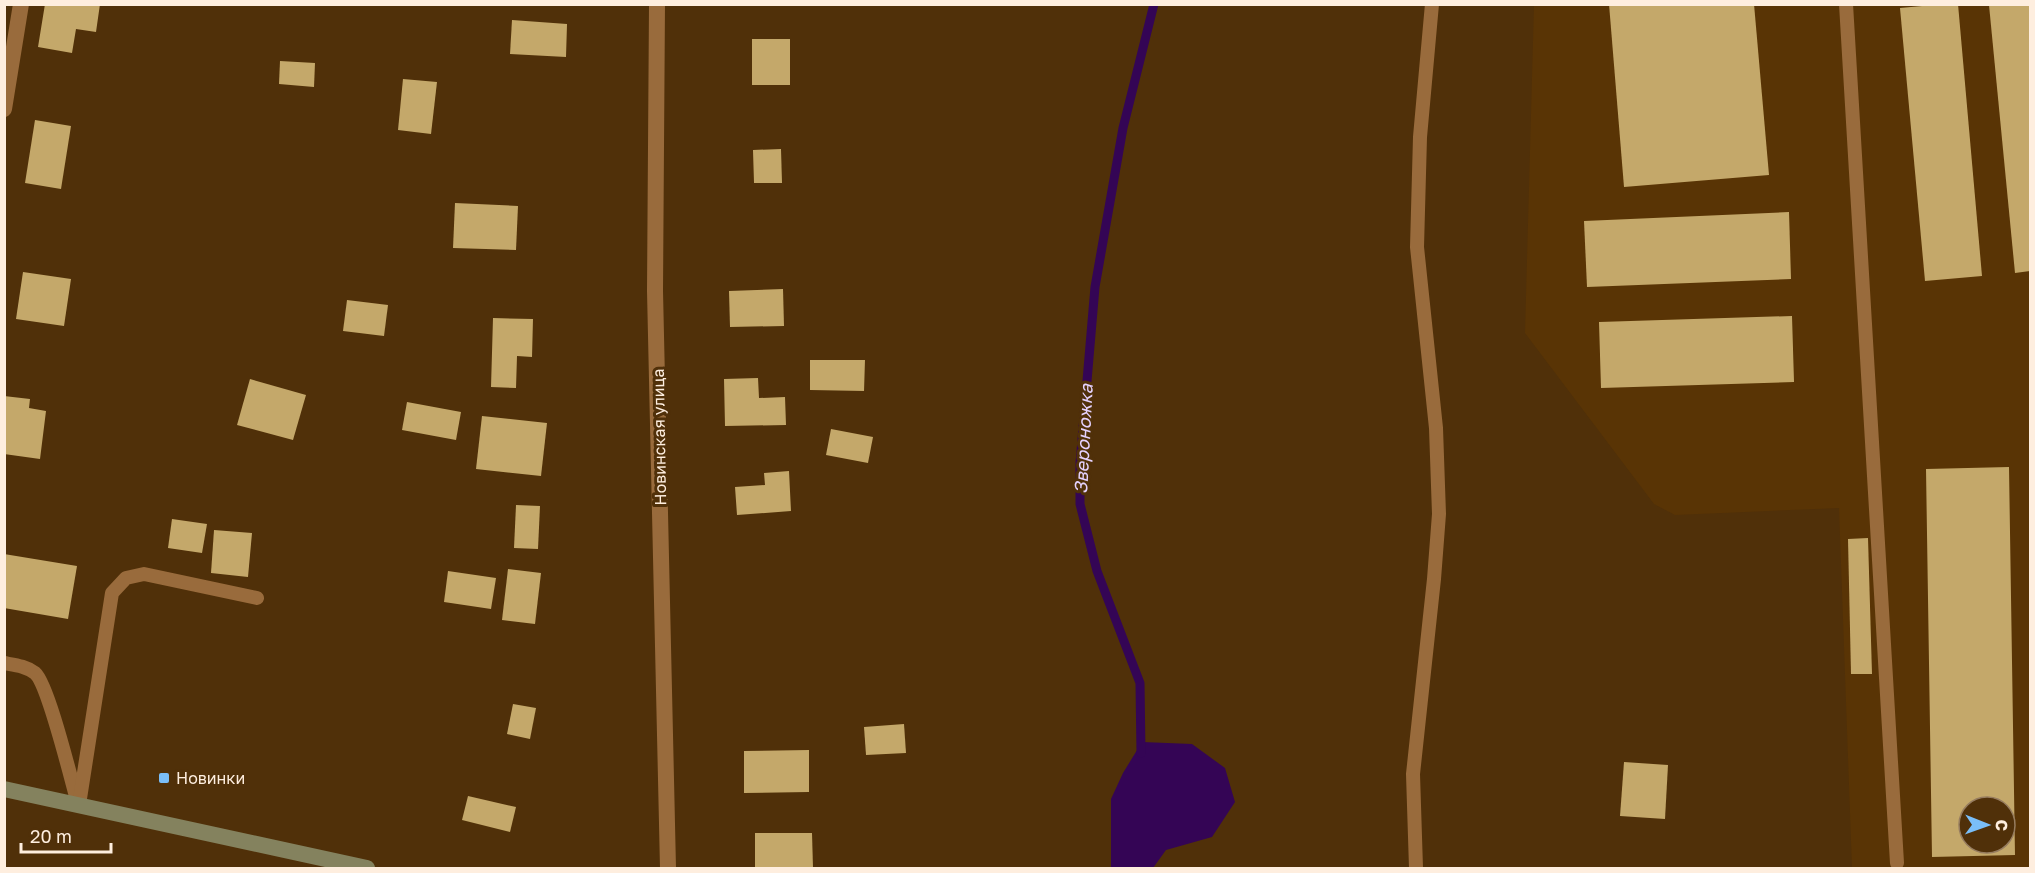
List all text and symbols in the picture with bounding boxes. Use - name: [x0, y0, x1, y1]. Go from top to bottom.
- street label: Новинская улица: [648, 368, 670, 506]
- water label: Звероножка: [1069, 383, 1097, 495]
- place label: Новинки: [176, 768, 245, 788]
- marker: Новинки: [157, 771, 171, 785]
- north arrow: [1957, 795, 2017, 855]
- scale bar: [21, 816, 111, 854]
- text: С: [1992, 819, 2012, 831]
- text: 20 m: [30, 825, 72, 847]

